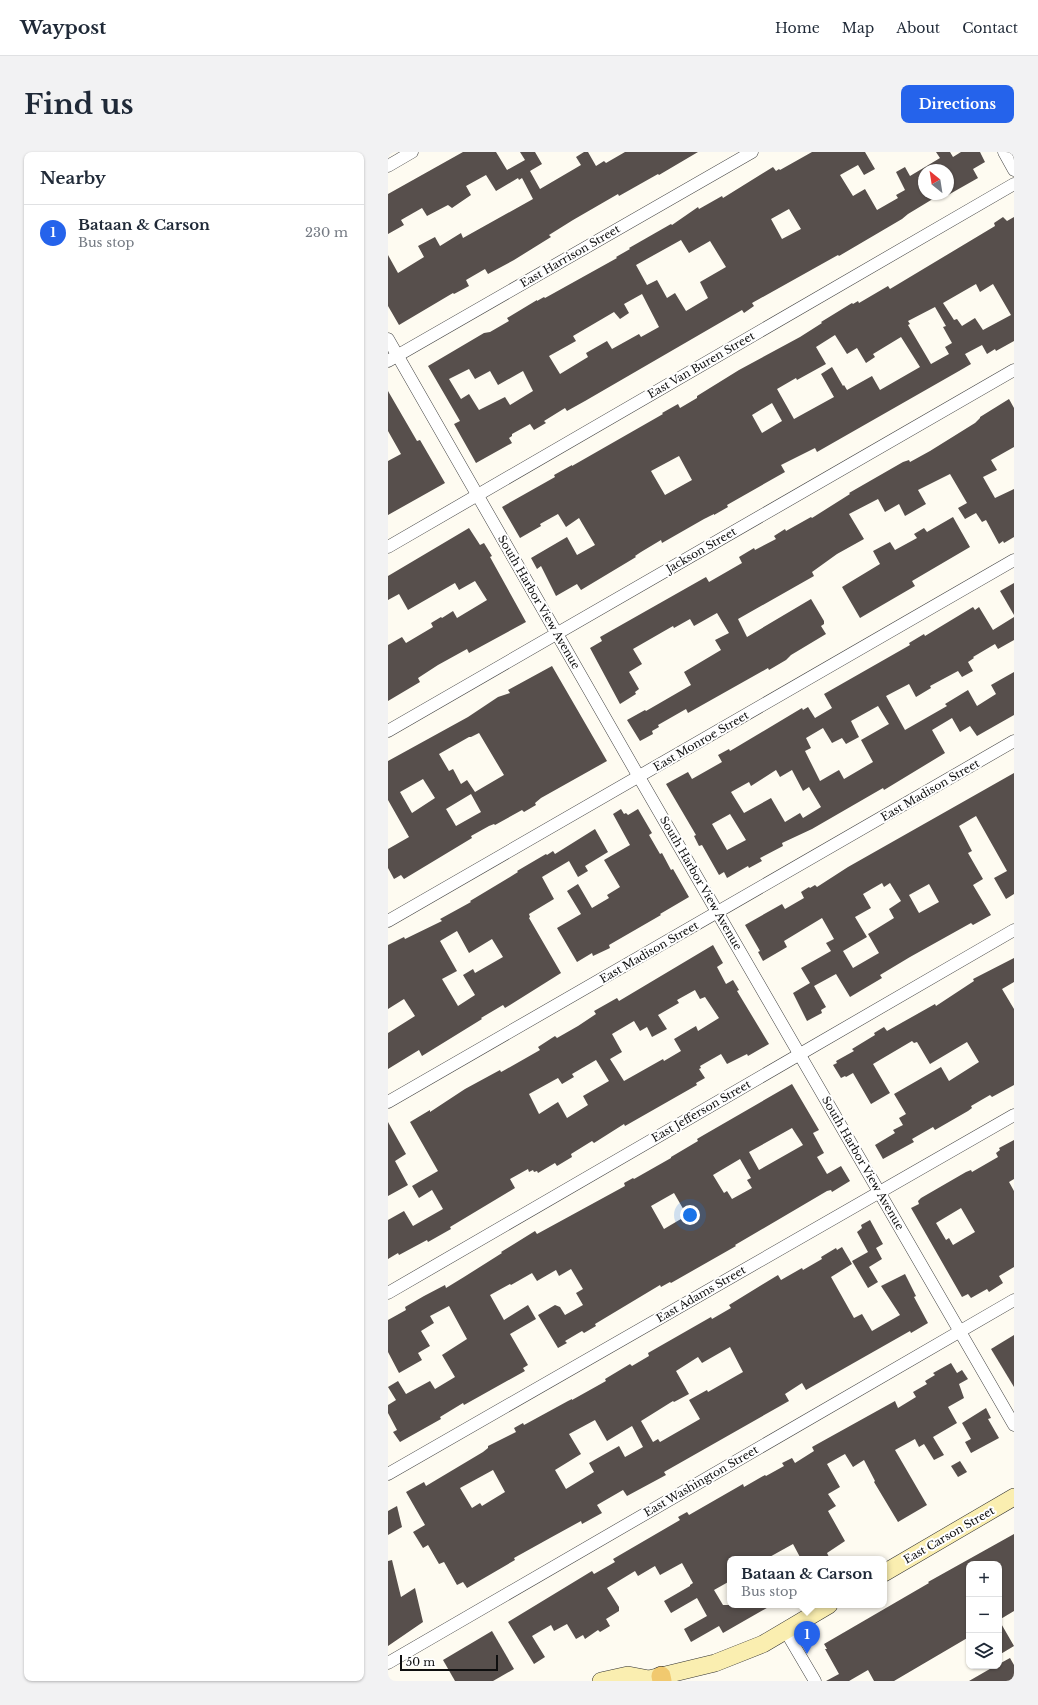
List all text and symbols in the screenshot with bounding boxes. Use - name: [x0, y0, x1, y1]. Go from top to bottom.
- text: Waypost: [20, 16, 106, 39]
- text: Home: [775, 19, 820, 37]
- text: Map: [842, 19, 874, 37]
- text: About: [896, 19, 940, 37]
- text: Contact: [962, 19, 1018, 37]
- button: Directions: [901, 85, 1014, 123]
- text: Find us: [24, 87, 134, 122]
- north arrow: [918, 164, 954, 200]
- text: Nearby: [40, 168, 106, 189]
- text: Bataan & Carson: [78, 215, 210, 234]
- street label: East Harrison Street: [518, 221, 623, 290]
- text: 1: [50, 224, 56, 241]
- text: 230 m: [305, 224, 348, 241]
- text: Bus stop: [78, 234, 134, 251]
- street label: East Van Buren Street: [645, 328, 758, 401]
- street label: Jackson Street: [662, 524, 739, 577]
- street label: South Harbor View Avenue: [495, 533, 583, 671]
- street label: East Monroe Street: [651, 708, 752, 774]
- street label: East Madison Street: [878, 756, 983, 824]
- street label: South Harbor View Avenue: [657, 814, 745, 952]
- street label: East Madison Street: [597, 918, 702, 986]
- street label: East Jefferson Street: [649, 1076, 754, 1145]
- street label: South Harbor View Avenue: [819, 1094, 907, 1232]
- your location: [680, 1205, 700, 1225]
- street label: East Adams Street: [654, 1262, 749, 1325]
- street label: East Washington Street: [641, 1442, 761, 1519]
- street label: East Carson Street: [901, 1503, 998, 1567]
- popup: [727, 1556, 887, 1608]
- map controls: [966, 1561, 1002, 1669]
- button: +: [966, 1561, 1002, 1597]
- text: Bataan & Carson: [741, 1564, 873, 1583]
- text: Bus stop: [741, 1583, 797, 1600]
- button: −: [966, 1597, 1002, 1633]
- pin: 1: [794, 1621, 820, 1654]
- button: layers: [966, 1633, 1002, 1669]
- scale bar: [400, 1653, 498, 1672]
- text: 50 m: [406, 1655, 435, 1669]

